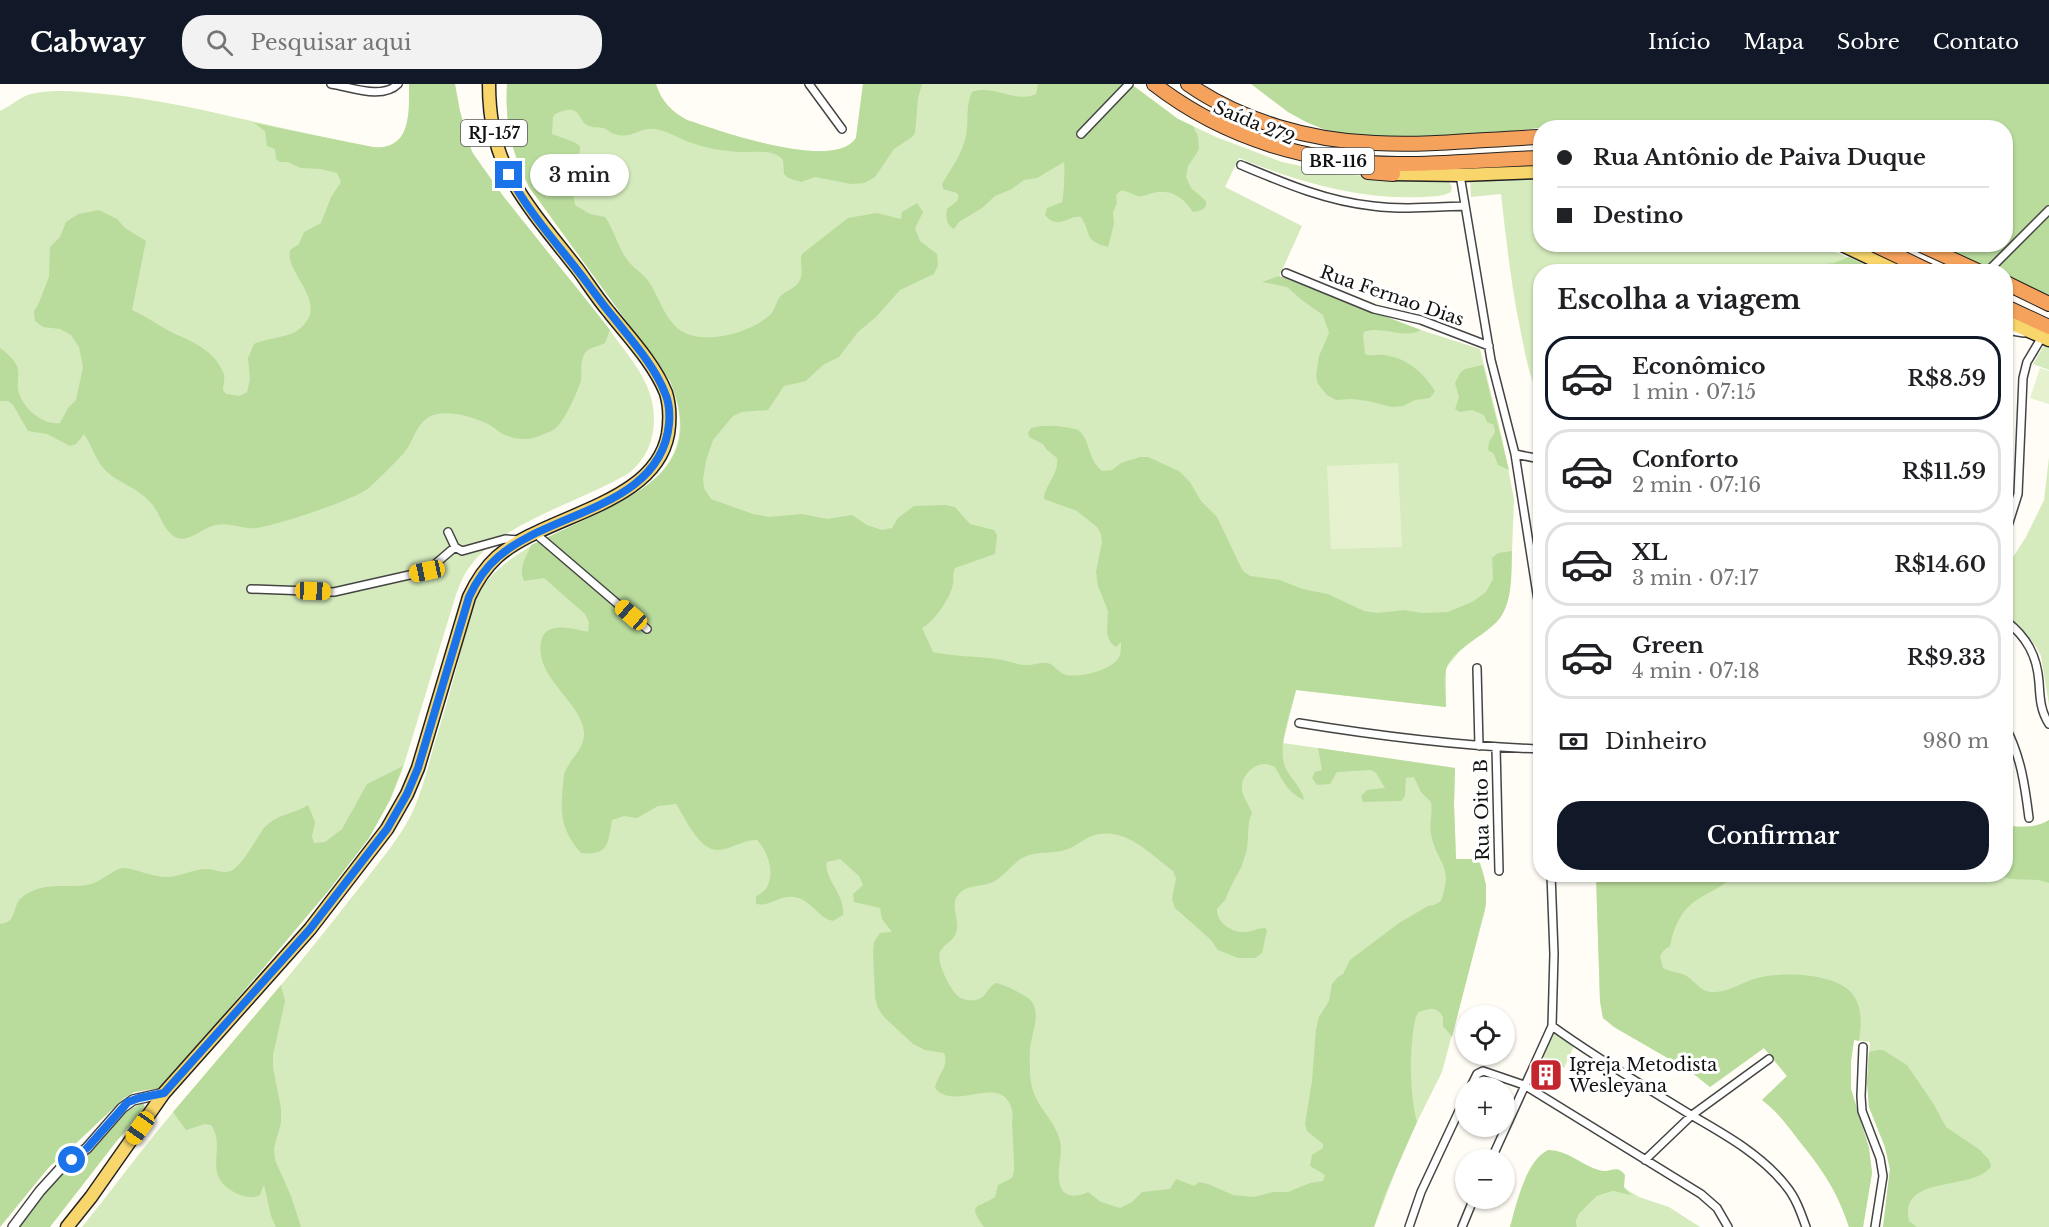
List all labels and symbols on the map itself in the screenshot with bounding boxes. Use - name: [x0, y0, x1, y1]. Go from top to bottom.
- street label: Saída 272: [1210, 96, 1298, 150]
- road number: RJ-157: [461, 120, 527, 146]
- road number: BR-116: [1302, 148, 1374, 174]
- callout: 3 min: [530, 154, 629, 196]
- route end: [495, 161, 522, 188]
- street label: Rua Fernao Dias: [1317, 261, 1467, 331]
- car: [408, 558, 446, 584]
- car: [295, 581, 331, 601]
- car: [612, 596, 650, 634]
- street label: Rua Oito B: [1470, 759, 1494, 861]
- place label: Igreja Metodista Wesleyana: [1568, 1054, 1717, 1097]
- building icon: Igreja Metodista Wesleyana: [1528, 1057, 1564, 1093]
- car: [122, 1108, 158, 1148]
- route start: [58, 1146, 85, 1173]

